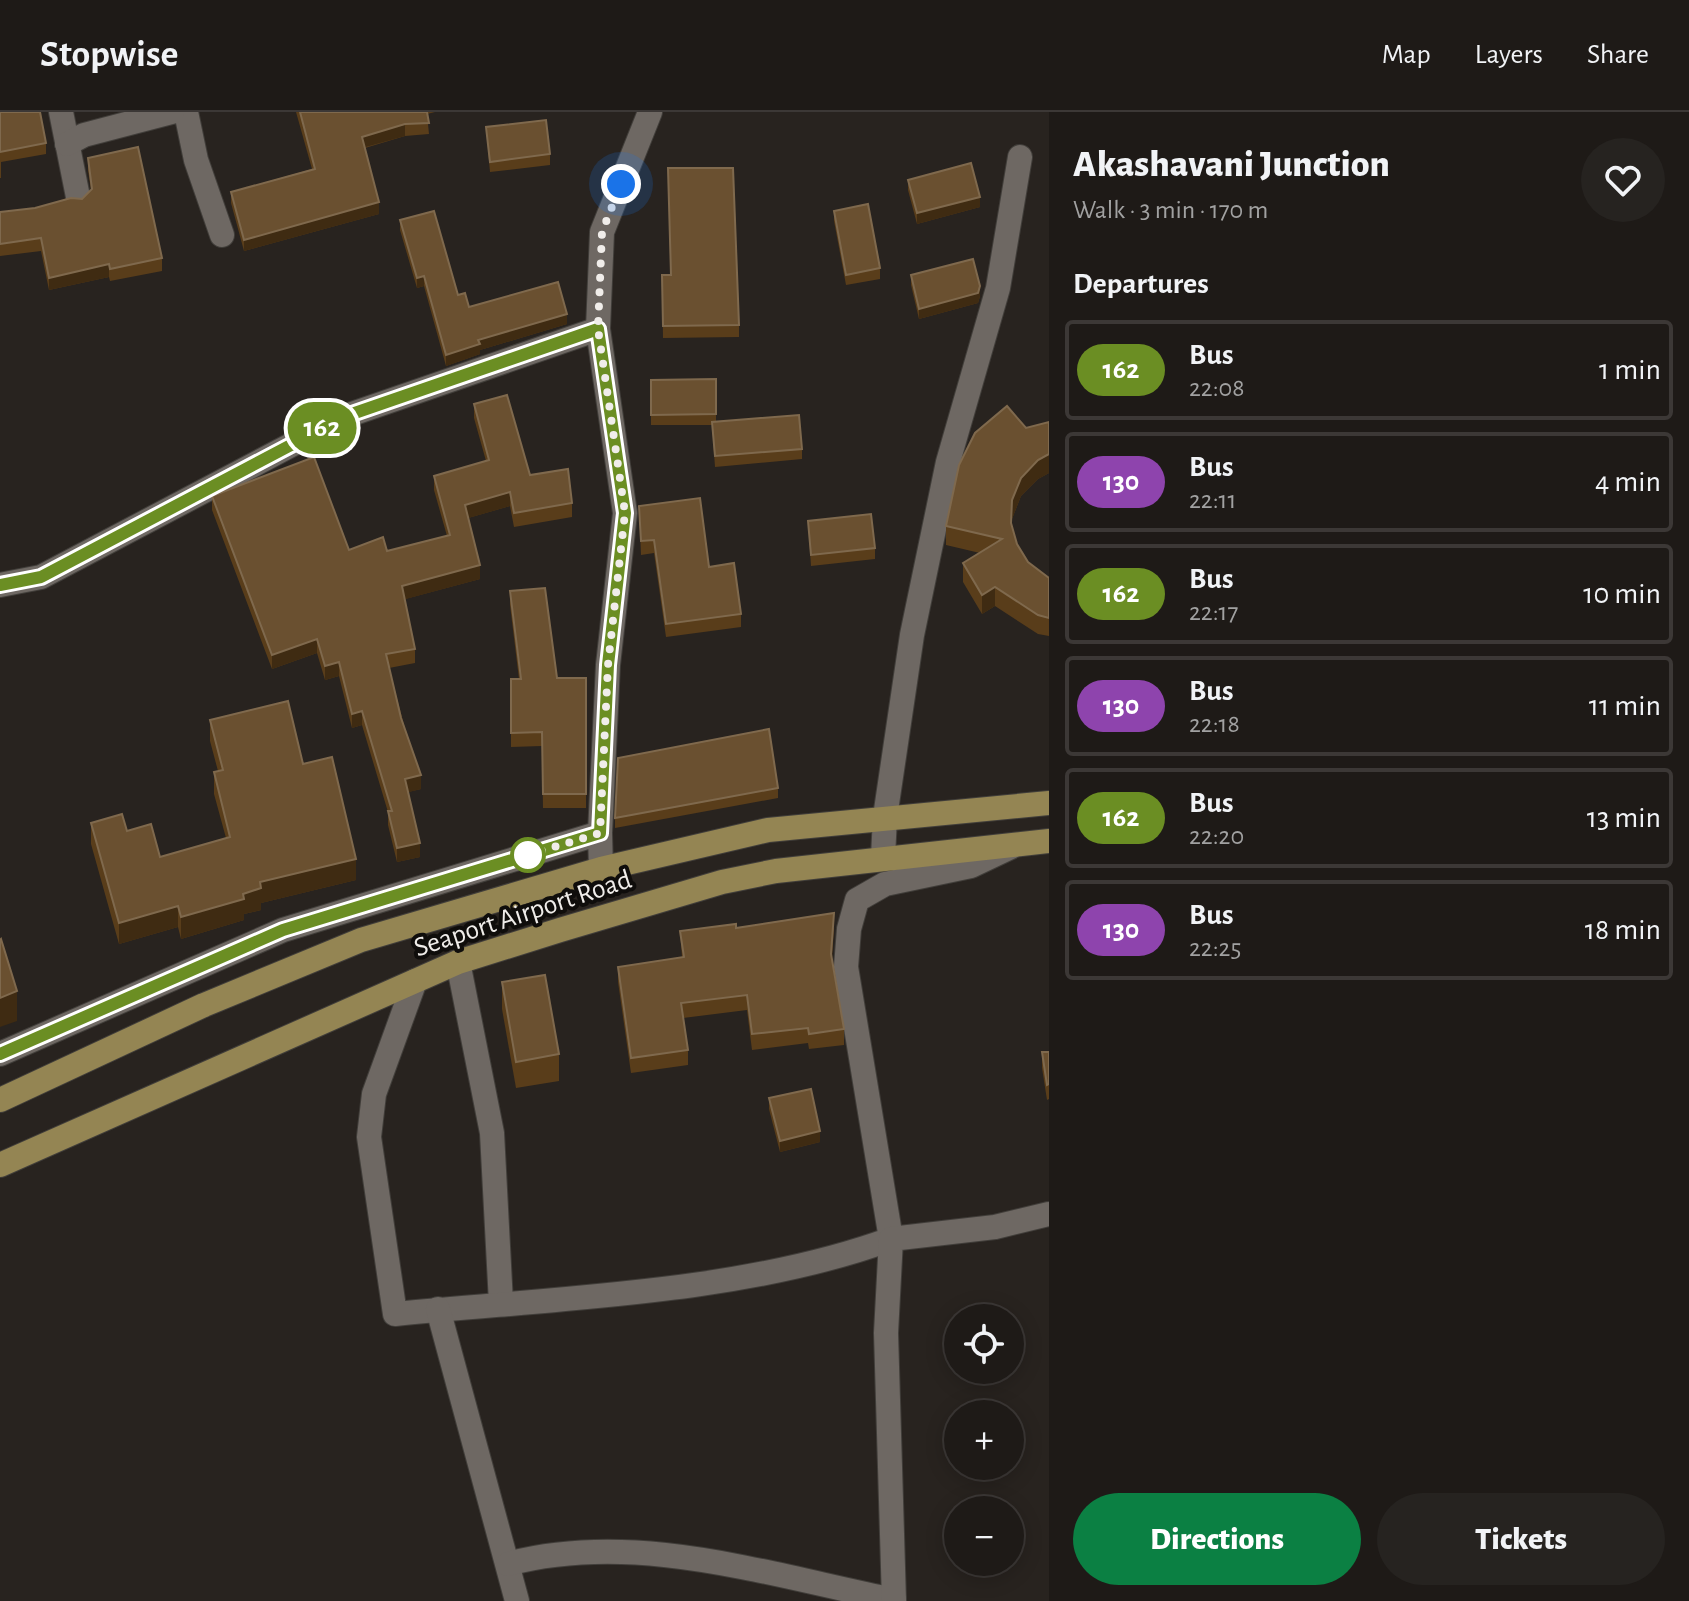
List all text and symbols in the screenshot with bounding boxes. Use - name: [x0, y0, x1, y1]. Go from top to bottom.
- text: Stopwise: [40, 36, 178, 74]
- text: Map: [1382, 41, 1431, 69]
- text: Layers: [1475, 41, 1543, 69]
- text: Share: [1587, 41, 1649, 69]
- button: heart: [1581, 138, 1665, 222]
- text: Akashavani Junction: [1073, 146, 1390, 184]
- your location: [601, 164, 641, 204]
- text: Walk · 3 min · 170 m: [1073, 197, 1268, 223]
- text: Departures: [1073, 269, 1209, 299]
- text: Bus: [1189, 340, 1234, 370]
- text: 1 min: [1599, 355, 1661, 385]
- text: 162: [1103, 356, 1139, 384]
- text: 22:08: [1189, 375, 1245, 401]
- line badge: 162: [276, 402, 368, 454]
- text: 162: [304, 414, 340, 442]
- text: Bus: [1189, 452, 1234, 482]
- text: 4 min: [1595, 467, 1661, 497]
- text: 130: [1103, 468, 1139, 496]
- text: 22:11: [1189, 487, 1237, 513]
- text: Bus: [1189, 564, 1234, 594]
- text: 10 min: [1583, 579, 1661, 609]
- text: 162: [1103, 580, 1139, 608]
- text: 22:17: [1189, 599, 1238, 625]
- text: Bus: [1189, 676, 1234, 706]
- text: 11 min: [1589, 691, 1661, 721]
- text: 130: [1103, 692, 1139, 720]
- text: 22:18: [1189, 711, 1240, 737]
- text: Bus: [1189, 788, 1234, 818]
- text: 13 min: [1587, 803, 1661, 833]
- text: 162: [1103, 804, 1139, 832]
- text: 22:20: [1189, 823, 1244, 849]
- unlabelled marker: [511, 838, 545, 872]
- street label: Seaport Airport Road: [411, 866, 635, 962]
- text: Bus: [1189, 900, 1234, 930]
- text: 18 min: [1585, 915, 1661, 945]
- text: 130: [1103, 916, 1139, 944]
- text: 22:25: [1189, 935, 1241, 961]
- map controls: [944, 1304, 1024, 1576]
- button: locate: [944, 1304, 1024, 1384]
- button: +: [944, 1400, 1024, 1480]
- button: Directions: [1073, 1493, 1361, 1585]
- button: Tickets: [1377, 1493, 1665, 1585]
- button: −: [944, 1496, 1024, 1576]

